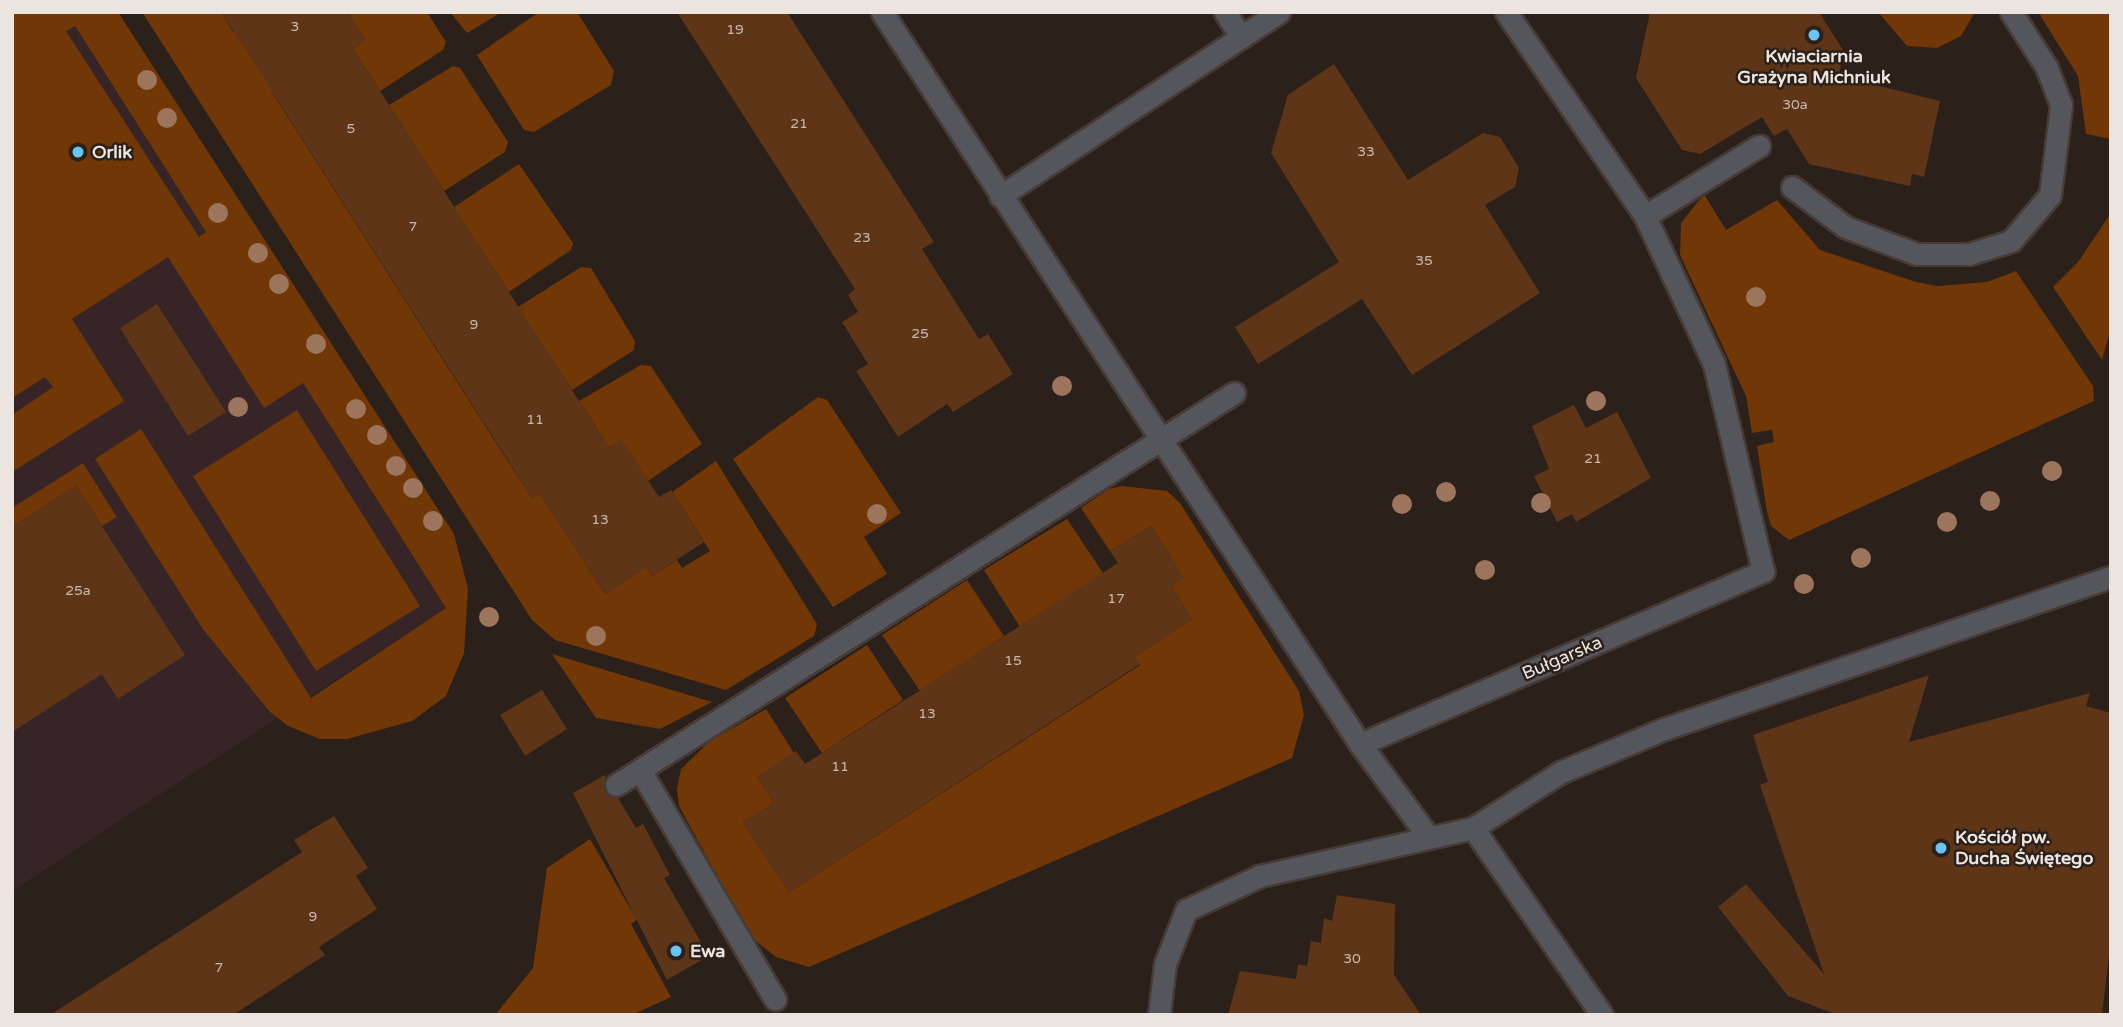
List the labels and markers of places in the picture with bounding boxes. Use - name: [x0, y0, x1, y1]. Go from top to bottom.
- marker: Kwiaciarnia Grażyna Michniuk: [1806, 27, 1822, 43]
- place label: Kwiaciarnia Grażyna Michniuk: [1737, 46, 1891, 88]
- place label: Orlik: [92, 141, 132, 163]
- marker: Orlik: [70, 144, 86, 160]
- place label: Kościół pw. Ducha Świętego: [1955, 827, 2093, 870]
- marker: Kościół pw. Ducha Świętego: [1933, 840, 1949, 856]
- place label: Ewa: [690, 940, 725, 962]
- marker: Ewa: [668, 943, 684, 959]

